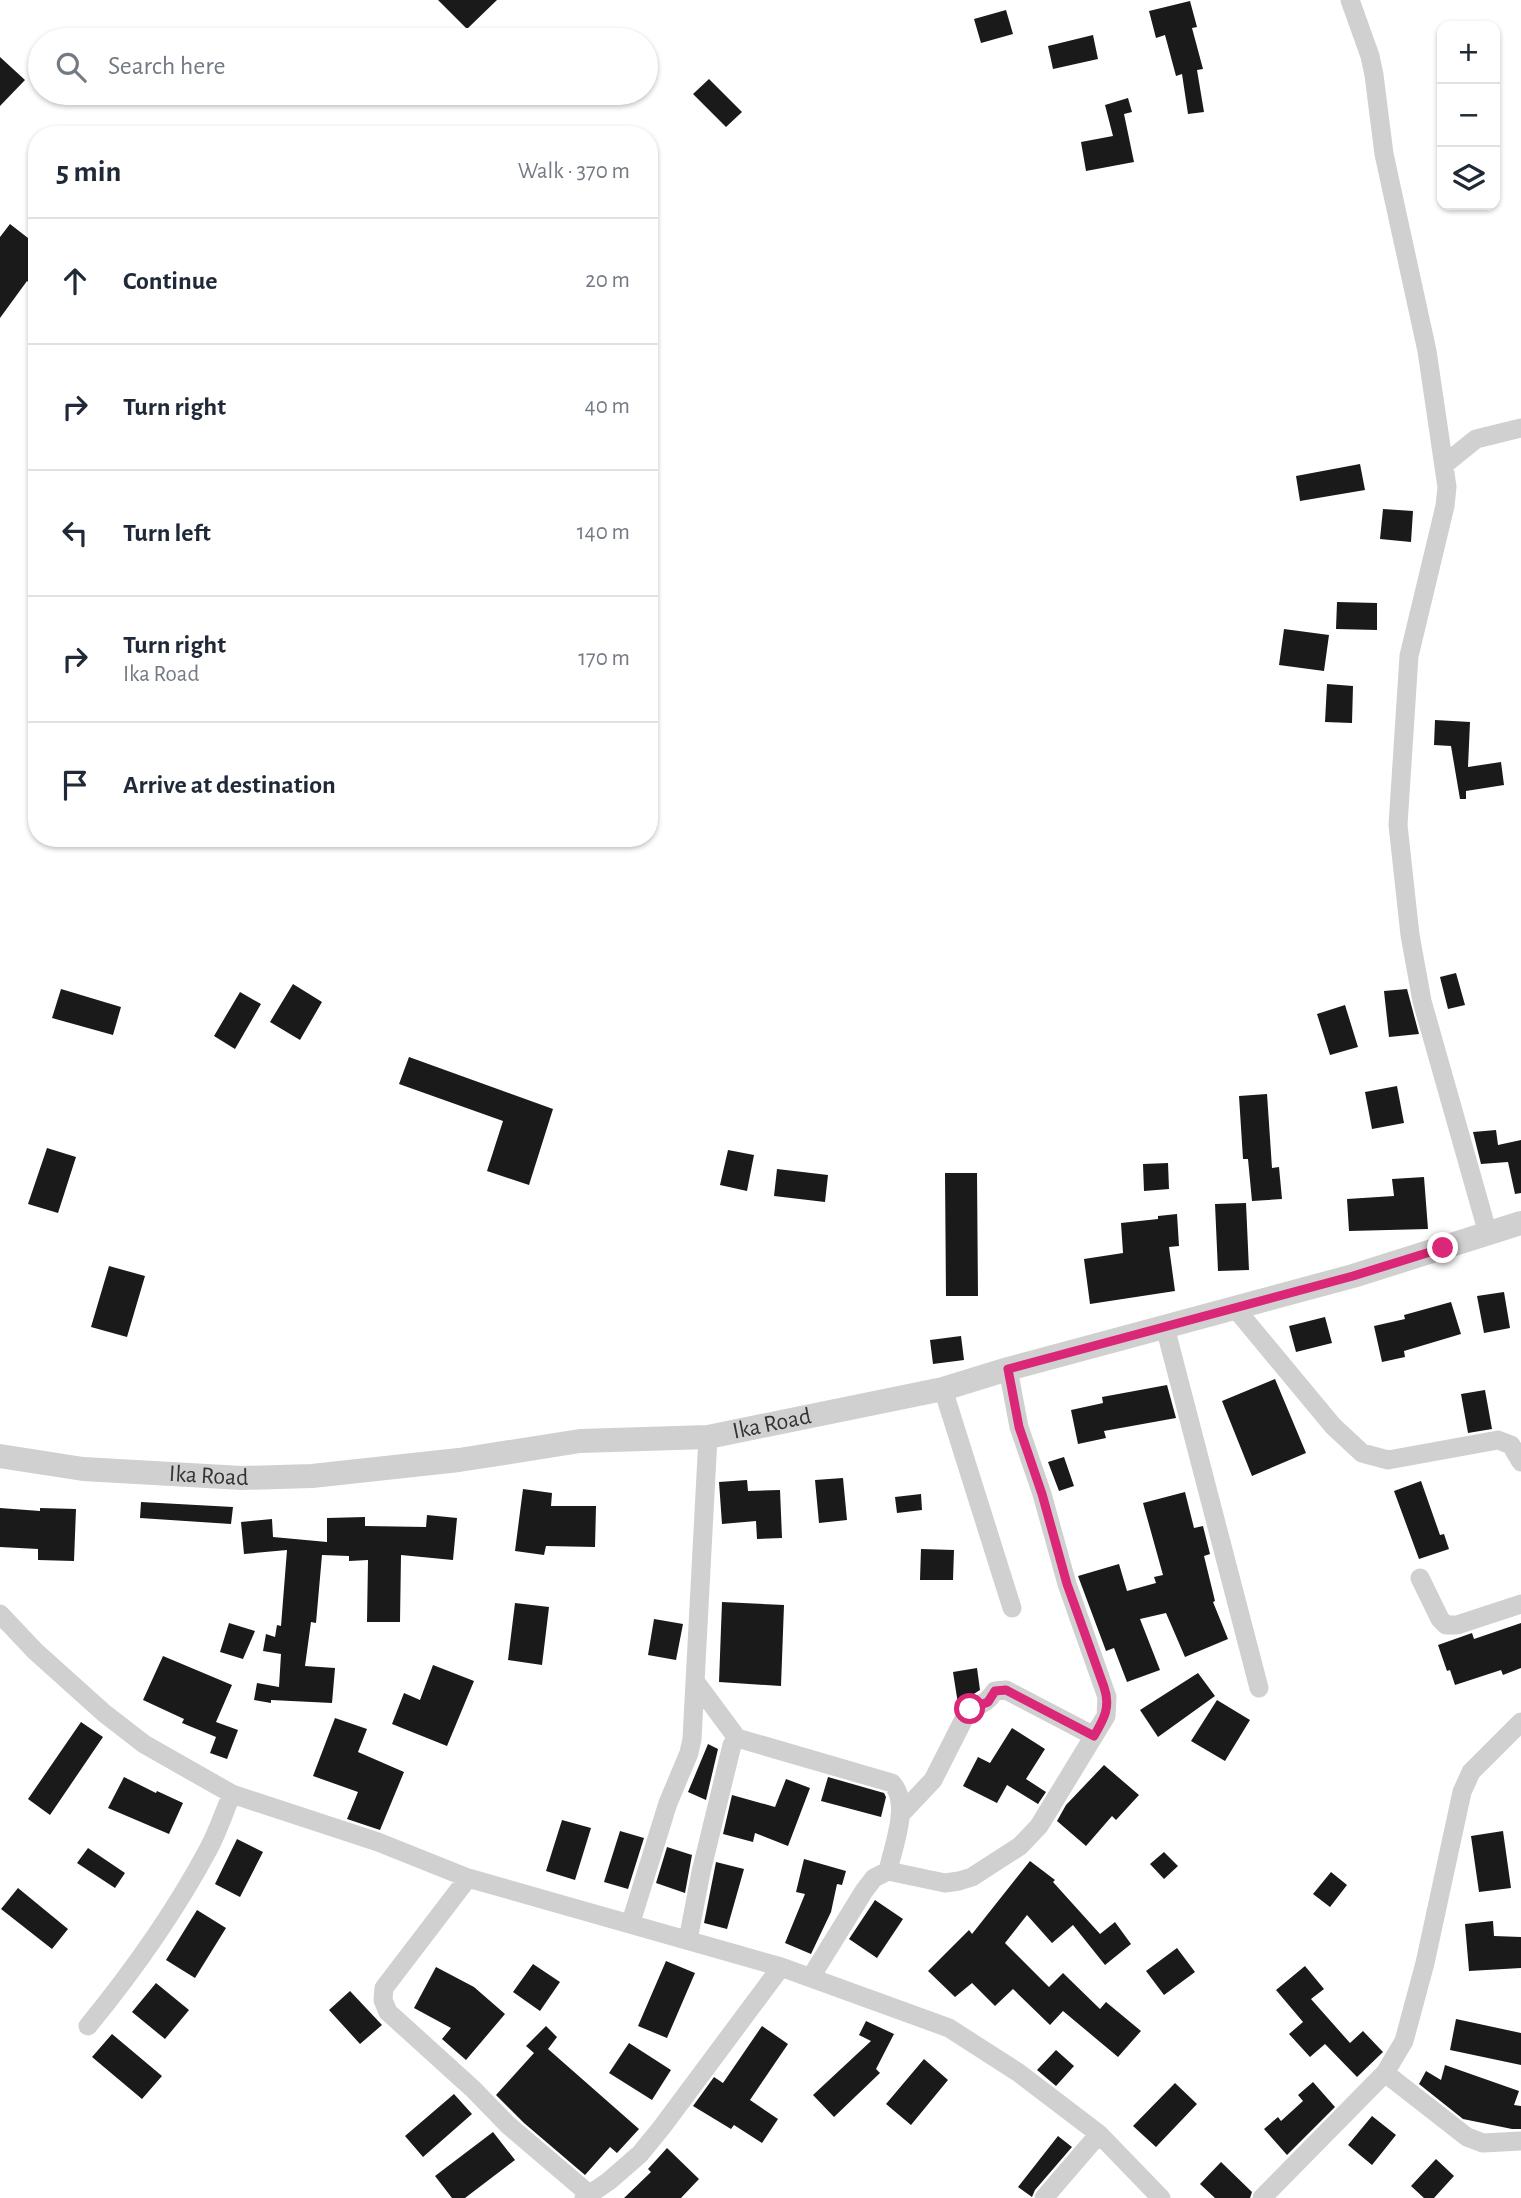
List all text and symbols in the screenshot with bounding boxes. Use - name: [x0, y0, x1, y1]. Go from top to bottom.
- map controls: [1437, 21, 1500, 210]
- button: +: [1437, 21, 1500, 84]
- search box: [28, 28, 658, 105]
- icon: search: [52, 48, 90, 86]
- text: Search here: [108, 53, 226, 79]
- button: −: [1437, 84, 1500, 147]
- button: layers: [1437, 147, 1500, 210]
- text: 5 min: [56, 157, 121, 187]
- text: Walk · 370 m: [518, 160, 630, 183]
- icon: ahead: [56, 262, 94, 300]
- text: Continue: [123, 268, 218, 294]
- text: 20 m: [585, 269, 630, 292]
- icon: right: [56, 388, 94, 426]
- text: Turn right: [123, 394, 226, 420]
- text: 40 m: [585, 395, 630, 418]
- icon: left: [56, 514, 94, 552]
- text: Turn left: [123, 520, 211, 546]
- text: 140 m: [577, 521, 630, 544]
- text: Turn right: [123, 632, 226, 658]
- icon: right: [56, 640, 94, 678]
- text: 170 m: [578, 647, 630, 670]
- text: Ika Road: [123, 663, 199, 686]
- icon: arrive: [56, 766, 94, 804]
- text: Arrive at destination: [123, 772, 336, 798]
- route end: [1427, 1232, 1458, 1263]
- street label: Ika Road: [731, 1404, 813, 1444]
- street label: Ika Road: [168, 1462, 249, 1490]
- route start: [954, 1693, 985, 1724]

